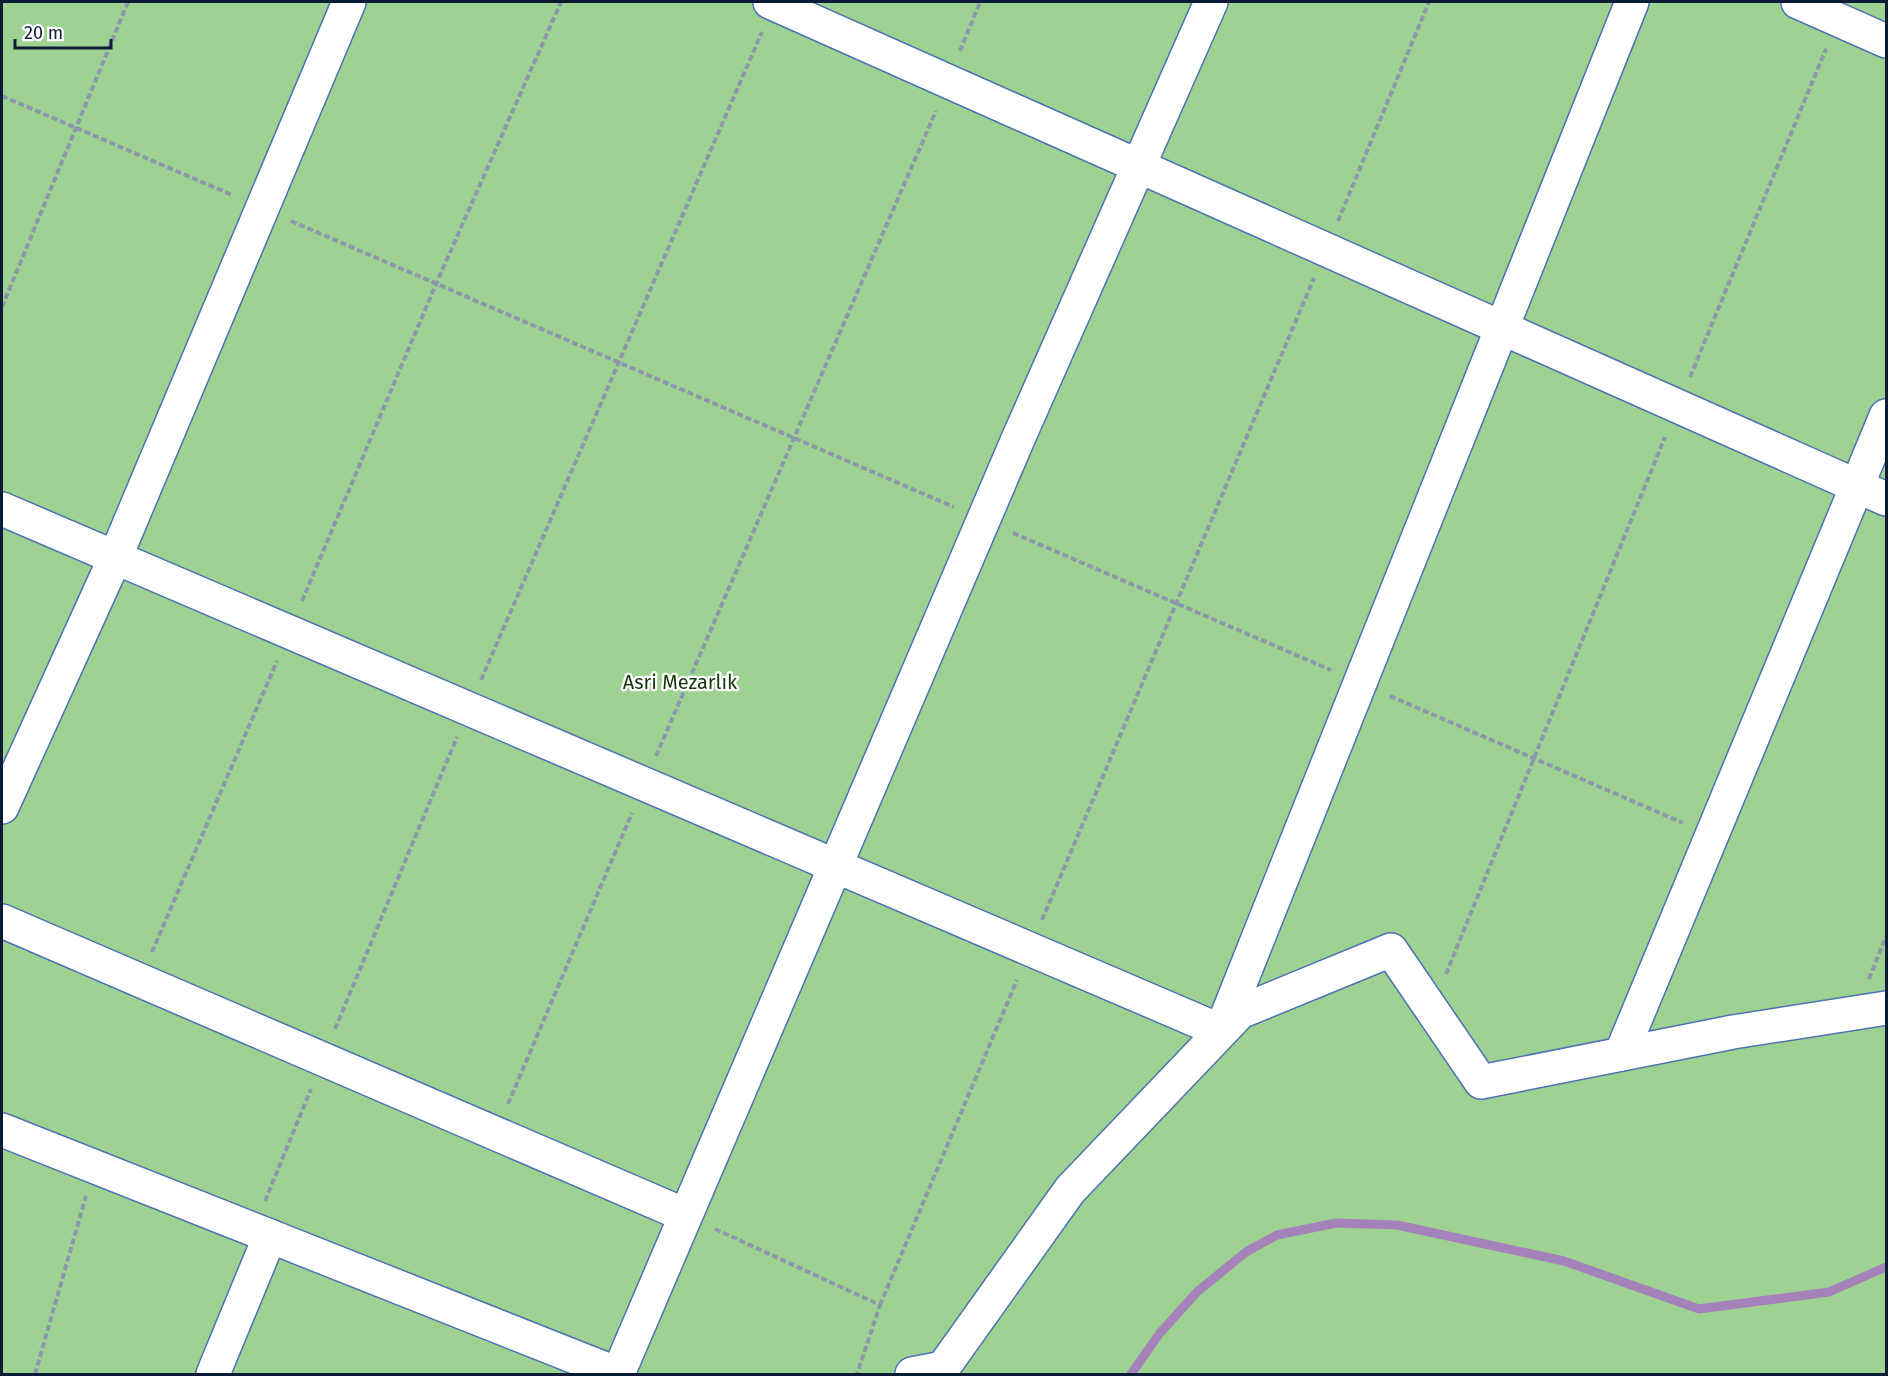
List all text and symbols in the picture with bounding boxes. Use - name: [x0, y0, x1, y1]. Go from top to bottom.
- scale bar: [15, 12, 111, 50]
- text: 20 m: [24, 22, 63, 44]
- park label: Asri Mezarlık: [623, 670, 738, 694]

